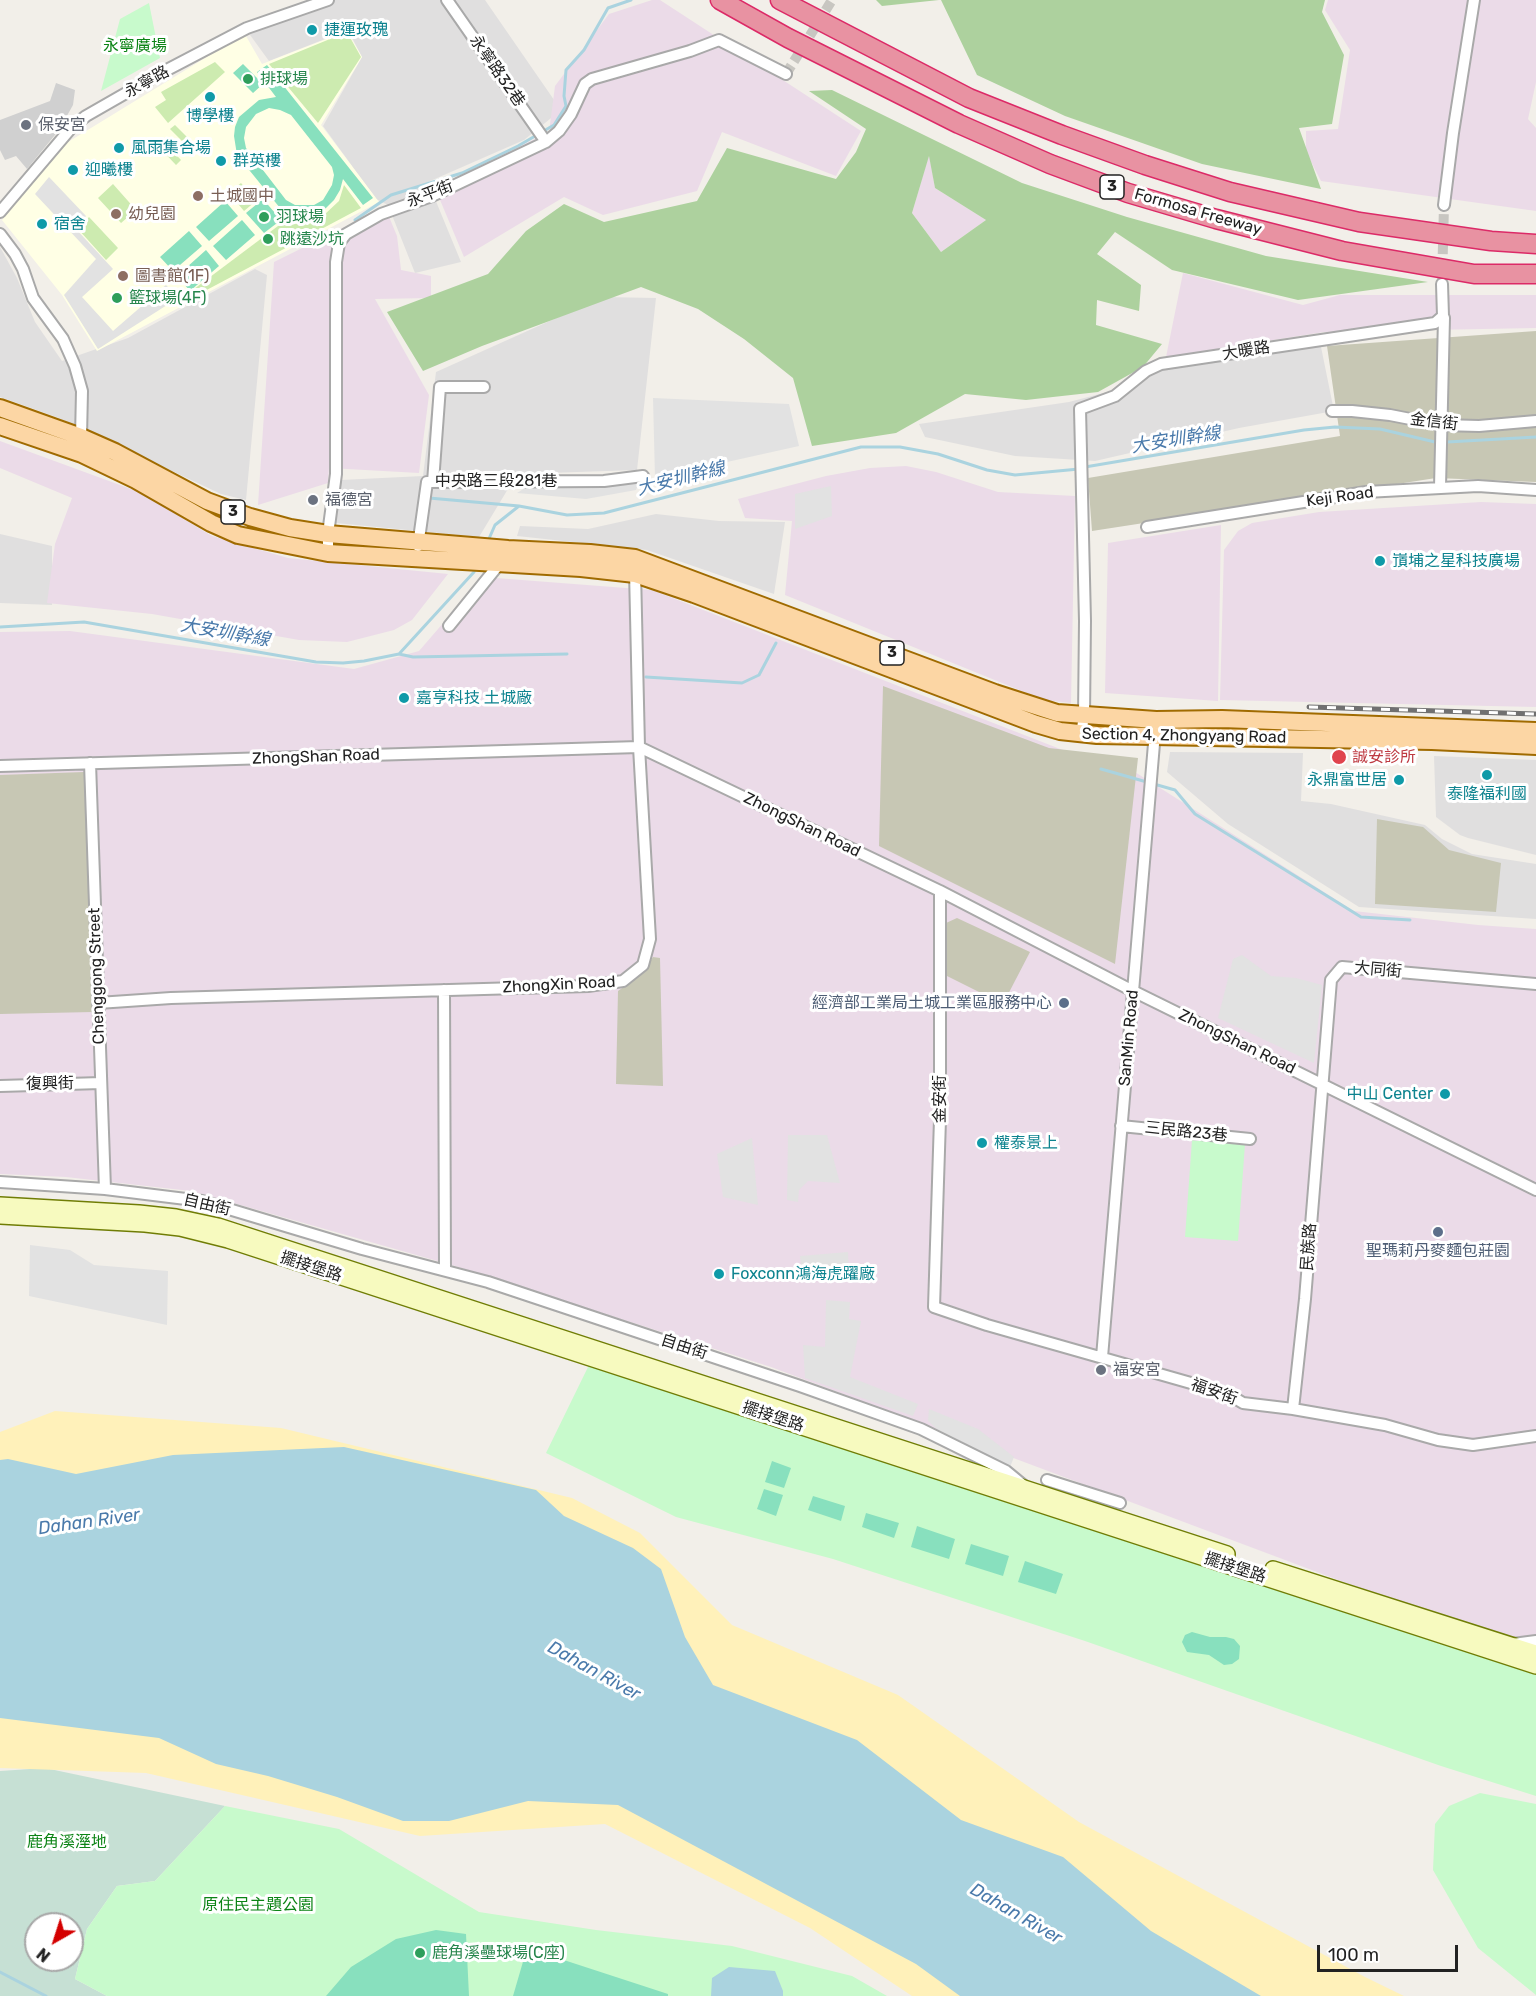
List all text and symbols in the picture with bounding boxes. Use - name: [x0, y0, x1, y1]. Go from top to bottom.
- place label: 捷運玫瑰: [324, 20, 388, 40]
- marker: 捷運玫瑰: [305, 23, 319, 37]
- street label: 永寧路32巷: [465, 31, 529, 111]
- park label: 永寧廣場: [103, 36, 167, 56]
- street label: 永寧路: [121, 62, 173, 102]
- place label: 排球場: [260, 69, 308, 89]
- marker: 排球場: [241, 72, 255, 86]
- marker: 博學樓: [203, 90, 217, 104]
- place label: 博學樓: [186, 106, 234, 126]
- place label: 保安宮: [38, 115, 86, 135]
- marker: 保安宮: [19, 118, 33, 132]
- place label: 風雨集合場: [131, 138, 211, 158]
- marker: 風雨集合場: [112, 141, 126, 155]
- place label: 群英樓: [233, 151, 281, 171]
- marker: 群英樓: [214, 154, 228, 168]
- place label: 迎曦樓: [85, 160, 133, 180]
- marker: 迎曦樓: [66, 163, 80, 177]
- road number: 3: [1100, 175, 1124, 199]
- street label: 永平街: [404, 176, 456, 212]
- street label: Formosa Freeway: [1132, 185, 1264, 239]
- place label: 土城國中: [210, 186, 274, 206]
- marker: 土城國中: [191, 189, 205, 203]
- place label: 幼兒園: [128, 204, 176, 224]
- marker: 幼兒園: [109, 207, 123, 221]
- place label: 羽球場: [276, 207, 324, 227]
- marker: 羽球場: [257, 210, 271, 224]
- place label: 宿舍: [54, 214, 86, 234]
- marker: 宿舍: [35, 217, 49, 231]
- place label: 跳遠沙坑: [280, 229, 344, 249]
- marker: 跳遠沙坑: [261, 232, 275, 246]
- place label: 圖書館(1F): [135, 266, 209, 286]
- marker: 圖書館(1F): [116, 269, 130, 283]
- place label: 籃球場(4F): [129, 288, 206, 308]
- marker: 籃球場(4F): [110, 291, 124, 305]
- street label: 大暖路: [1221, 338, 1271, 364]
- street label: 金信街: [1409, 410, 1459, 434]
- water label: 大安圳幹線: [1130, 422, 1222, 458]
- water label: 大安圳幹線: [635, 458, 727, 500]
- street label: 中央路三段281巷: [435, 471, 557, 491]
- street label: Keji Road: [1305, 483, 1375, 511]
- place label: 福德宮: [325, 490, 373, 510]
- marker: 福德宮: [306, 493, 320, 507]
- road number: 3: [221, 500, 245, 524]
- place label: 嵿埔之星科技廣場: [1392, 551, 1520, 571]
- marker: 嵿埔之星科技廣場: [1373, 554, 1387, 568]
- water label: 大安圳幹線: [179, 615, 271, 651]
- road number: 3: [880, 641, 904, 665]
- place label: 嘉亨科技 土城廠: [416, 688, 532, 708]
- marker: 嘉亨科技 土城廠: [397, 691, 411, 705]
- street label: Section 4, Zhongyang Road: [1082, 725, 1286, 747]
- street label: ZhongShan Road: [252, 745, 380, 769]
- place label: 誠安診所: [1352, 747, 1416, 767]
- marker: 誠安診所: [1330, 748, 1348, 766]
- marker: 泰隆福利國: [1480, 768, 1494, 782]
- place label: 永鼎富世居: [1307, 770, 1387, 790]
- marker: 永鼎富世居: [1392, 773, 1406, 787]
- place label: 泰隆福利國: [1447, 784, 1527, 804]
- street label: ZhongShan Road: [740, 788, 864, 862]
- street label: Chenggong Street: [85, 907, 109, 1045]
- street label: 大同街: [1353, 958, 1403, 982]
- street label: ZhongXin Road: [502, 972, 616, 998]
- street label: SanMin Road: [1115, 989, 1143, 1087]
- place label: 經濟部工業局土城工業區服務中心: [812, 993, 1052, 1013]
- marker: 經濟部工業局土城工業區服務中心: [1057, 996, 1071, 1010]
- street label: ZhongShan Road: [1175, 1005, 1299, 1079]
- street label: 復興街: [26, 1074, 74, 1094]
- street label: 金安街: [930, 1075, 950, 1123]
- place label: 中山 Center: [1347, 1084, 1433, 1104]
- marker: 中山 Center: [1438, 1087, 1452, 1101]
- street label: 三民路23巷: [1144, 1118, 1228, 1146]
- place label: 權泰景上: [994, 1133, 1058, 1153]
- marker: 權泰景上: [975, 1136, 989, 1150]
- street label: 自由街: [181, 1190, 233, 1220]
- street label: 民族路: [1298, 1222, 1320, 1272]
- marker: 聖瑪莉丹麥麵包莊園: [1431, 1225, 1445, 1239]
- place label: 聖瑪莉丹麥麵包莊園: [1366, 1241, 1510, 1261]
- street label: 擺接堡路: [278, 1248, 344, 1286]
- place label: Foxconn鴻海虎躍廠: [731, 1264, 875, 1284]
- marker: Foxconn鴻海虎躍廠: [712, 1267, 726, 1281]
- street label: 自由街: [658, 1330, 710, 1364]
- place label: 福安宮: [1113, 1360, 1161, 1380]
- marker: 福安宮: [1094, 1363, 1108, 1377]
- street label: 福安街: [1188, 1375, 1240, 1409]
- street label: 擺接堡路: [740, 1398, 806, 1436]
- water label: Dahan River: [37, 1504, 141, 1540]
- street label: 擺接堡路: [1202, 1549, 1268, 1587]
- water label: Dahan River: [544, 1637, 644, 1705]
- park label: 鹿角溪溼地: [27, 1832, 107, 1852]
- water label: Dahan River: [966, 1879, 1066, 1949]
- park label: 原住民主題公園: [202, 1895, 314, 1915]
- north arrow: [24, 1912, 84, 1972]
- scale bar: [1320, 1933, 1461, 1971]
- place label: 鹿角溪壘球場(C座): [432, 1943, 565, 1963]
- text: N: [33, 1944, 54, 1966]
- text: 100 m: [1328, 1944, 1379, 1966]
- marker: 鹿角溪壘球場(C座): [413, 1946, 427, 1960]

